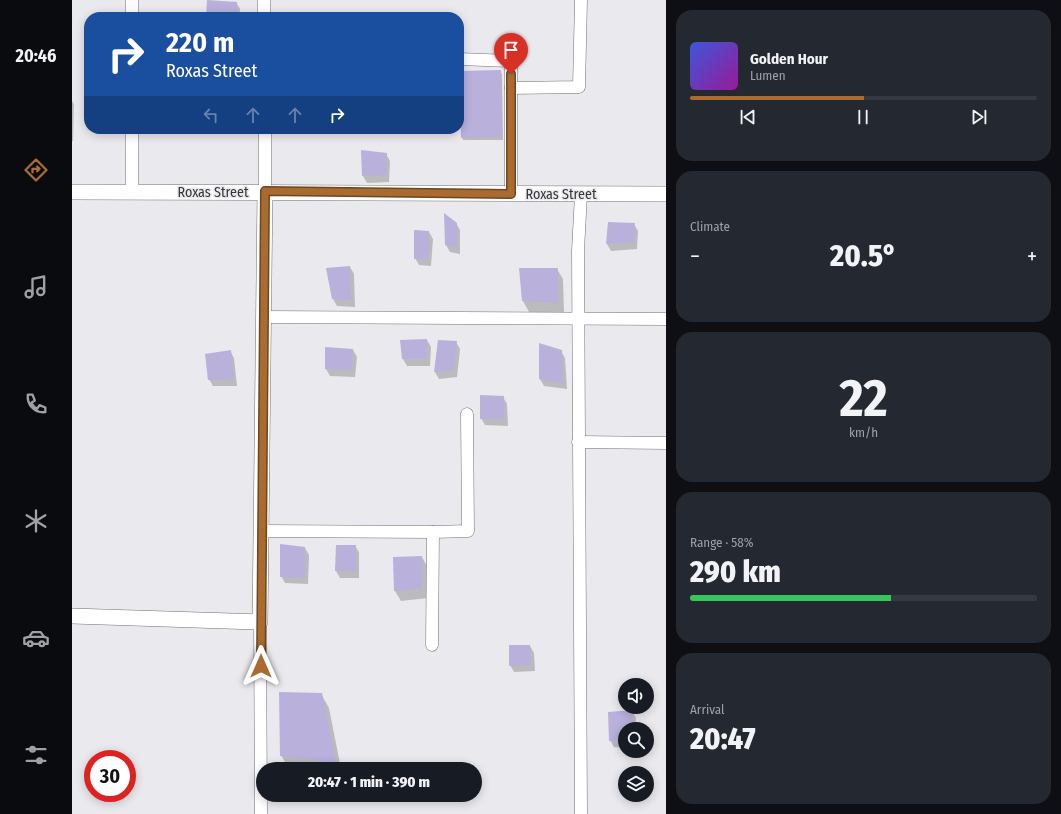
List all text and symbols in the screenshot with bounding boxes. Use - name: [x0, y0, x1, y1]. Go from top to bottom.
- text: 220 m: [166, 26, 234, 59]
- icon: right: [100, 28, 152, 80]
- pin: [494, 33, 528, 74]
- icon: arrive: [500, 39, 522, 61]
- text: 20:46: [16, 45, 56, 67]
- text: Golden Hour: [750, 50, 828, 68]
- text: Roxas Street: [166, 60, 257, 82]
- text: Lumen: [750, 68, 786, 83]
- icon: left: [200, 104, 222, 126]
- icon: ahead: [242, 104, 264, 126]
- icon: ahead: [284, 104, 306, 126]
- icon: right: [326, 104, 348, 126]
- icon: previous: [737, 106, 759, 128]
- icon: pause: [852, 106, 874, 128]
- icon: next: [968, 106, 990, 128]
- icon: directions: [22, 156, 50, 184]
- street label: Roxas Street: [177, 184, 249, 201]
- street label: Roxas Street: [525, 186, 597, 203]
- text: Climate: [690, 219, 730, 234]
- text: 20.5°: [830, 238, 897, 274]
- text: −: [690, 243, 700, 270]
- text: +: [1027, 243, 1037, 270]
- icon: music: [22, 273, 50, 301]
- text: 22: [839, 367, 888, 430]
- icon: phone: [22, 390, 50, 418]
- text: km/h: [849, 425, 878, 440]
- icon: climate: [22, 507, 50, 535]
- text: Range · 58%: [690, 535, 754, 550]
- text: 290 km: [690, 554, 781, 590]
- icon: car: [22, 624, 50, 652]
- position arrow: [240, 645, 282, 687]
- map controls: [618, 678, 654, 802]
- button: sound: [618, 678, 654, 714]
- text: Arrival: [690, 702, 724, 717]
- text: 20:47: [690, 721, 756, 757]
- button: search: [618, 722, 654, 758]
- icon: filters: [22, 741, 50, 769]
- speed limit sign: 30: [84, 750, 136, 802]
- button: layers: [618, 766, 654, 802]
- text: 20:47 · 1 min · 390 m: [308, 773, 430, 791]

